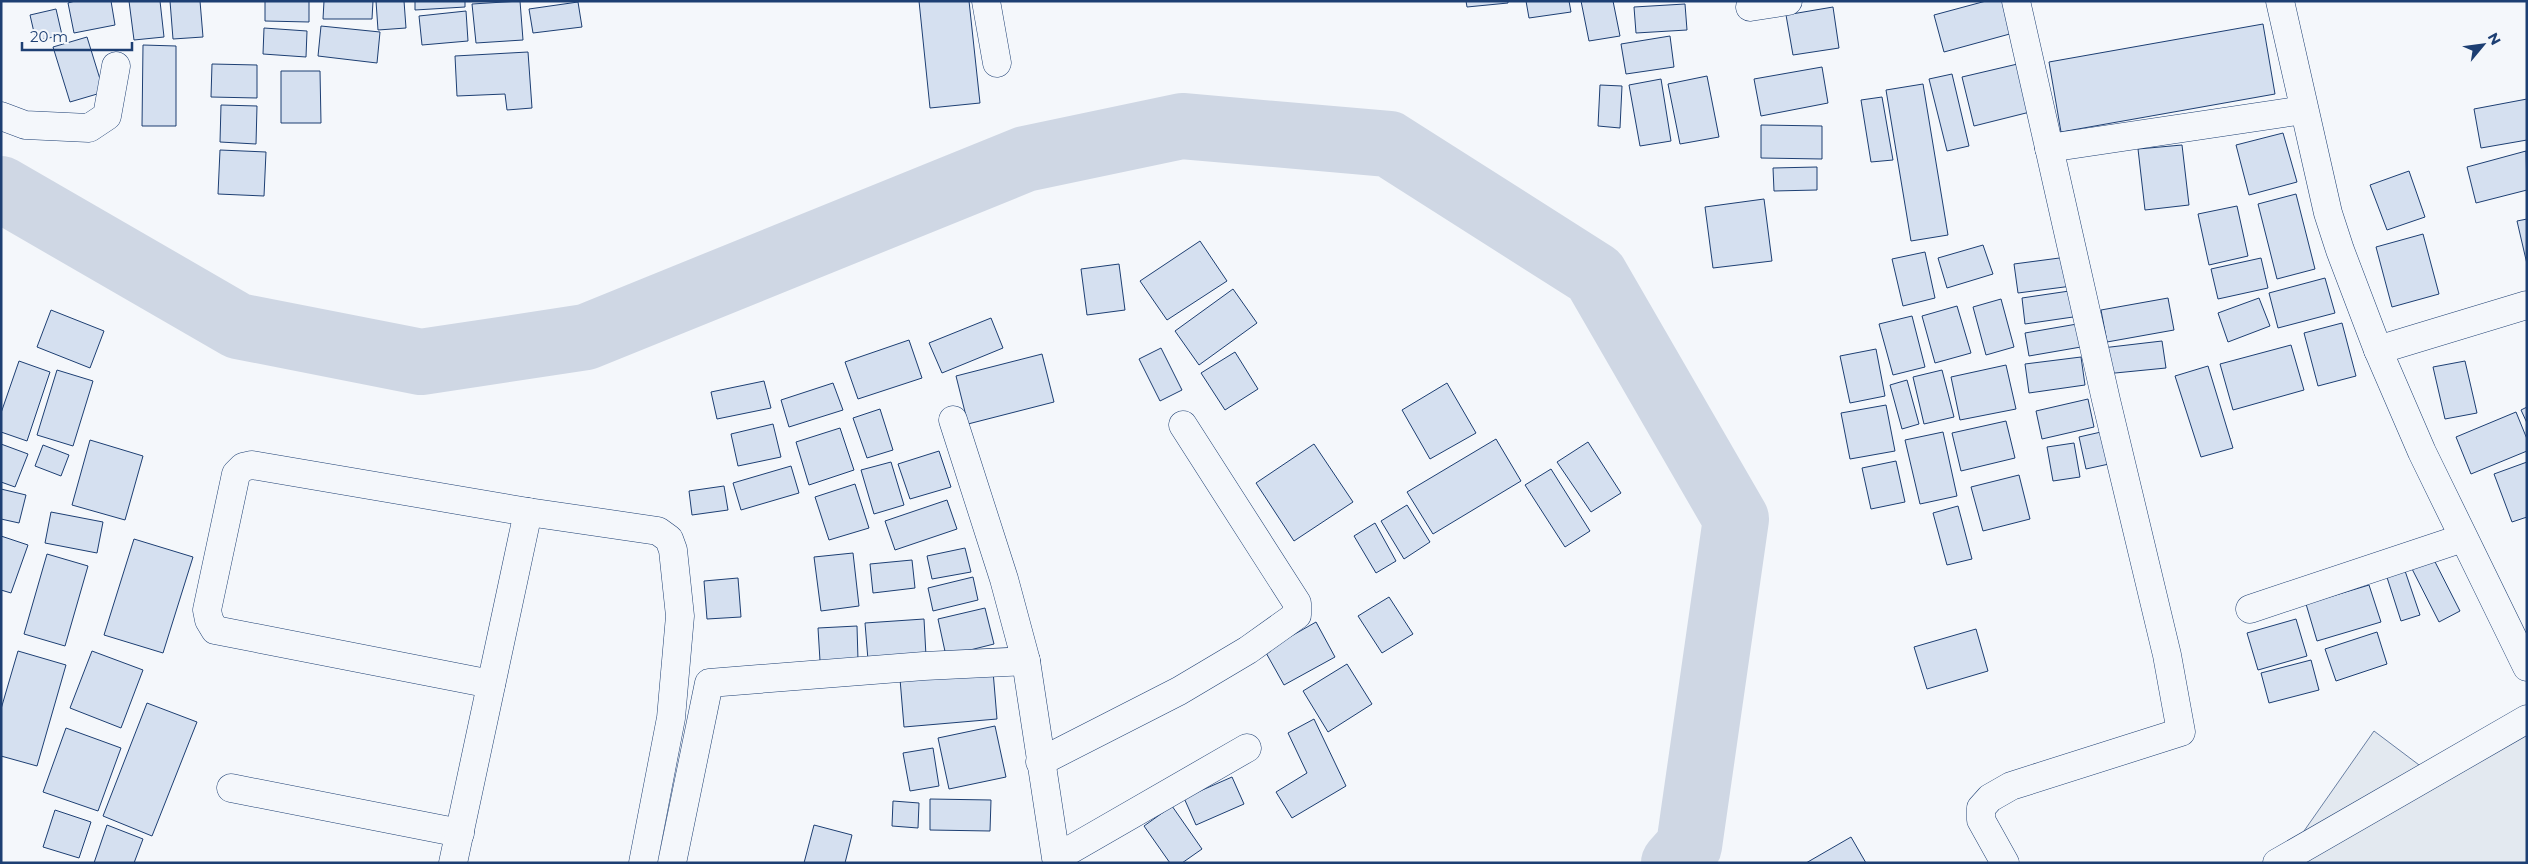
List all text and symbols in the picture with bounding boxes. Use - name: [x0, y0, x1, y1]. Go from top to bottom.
- scale bar: [22, 20, 132, 52]
- north arrow: [2458, 20, 2508, 70]
- text: 20 m: [30, 27, 68, 46]
- text: N: [2484, 29, 2505, 48]

